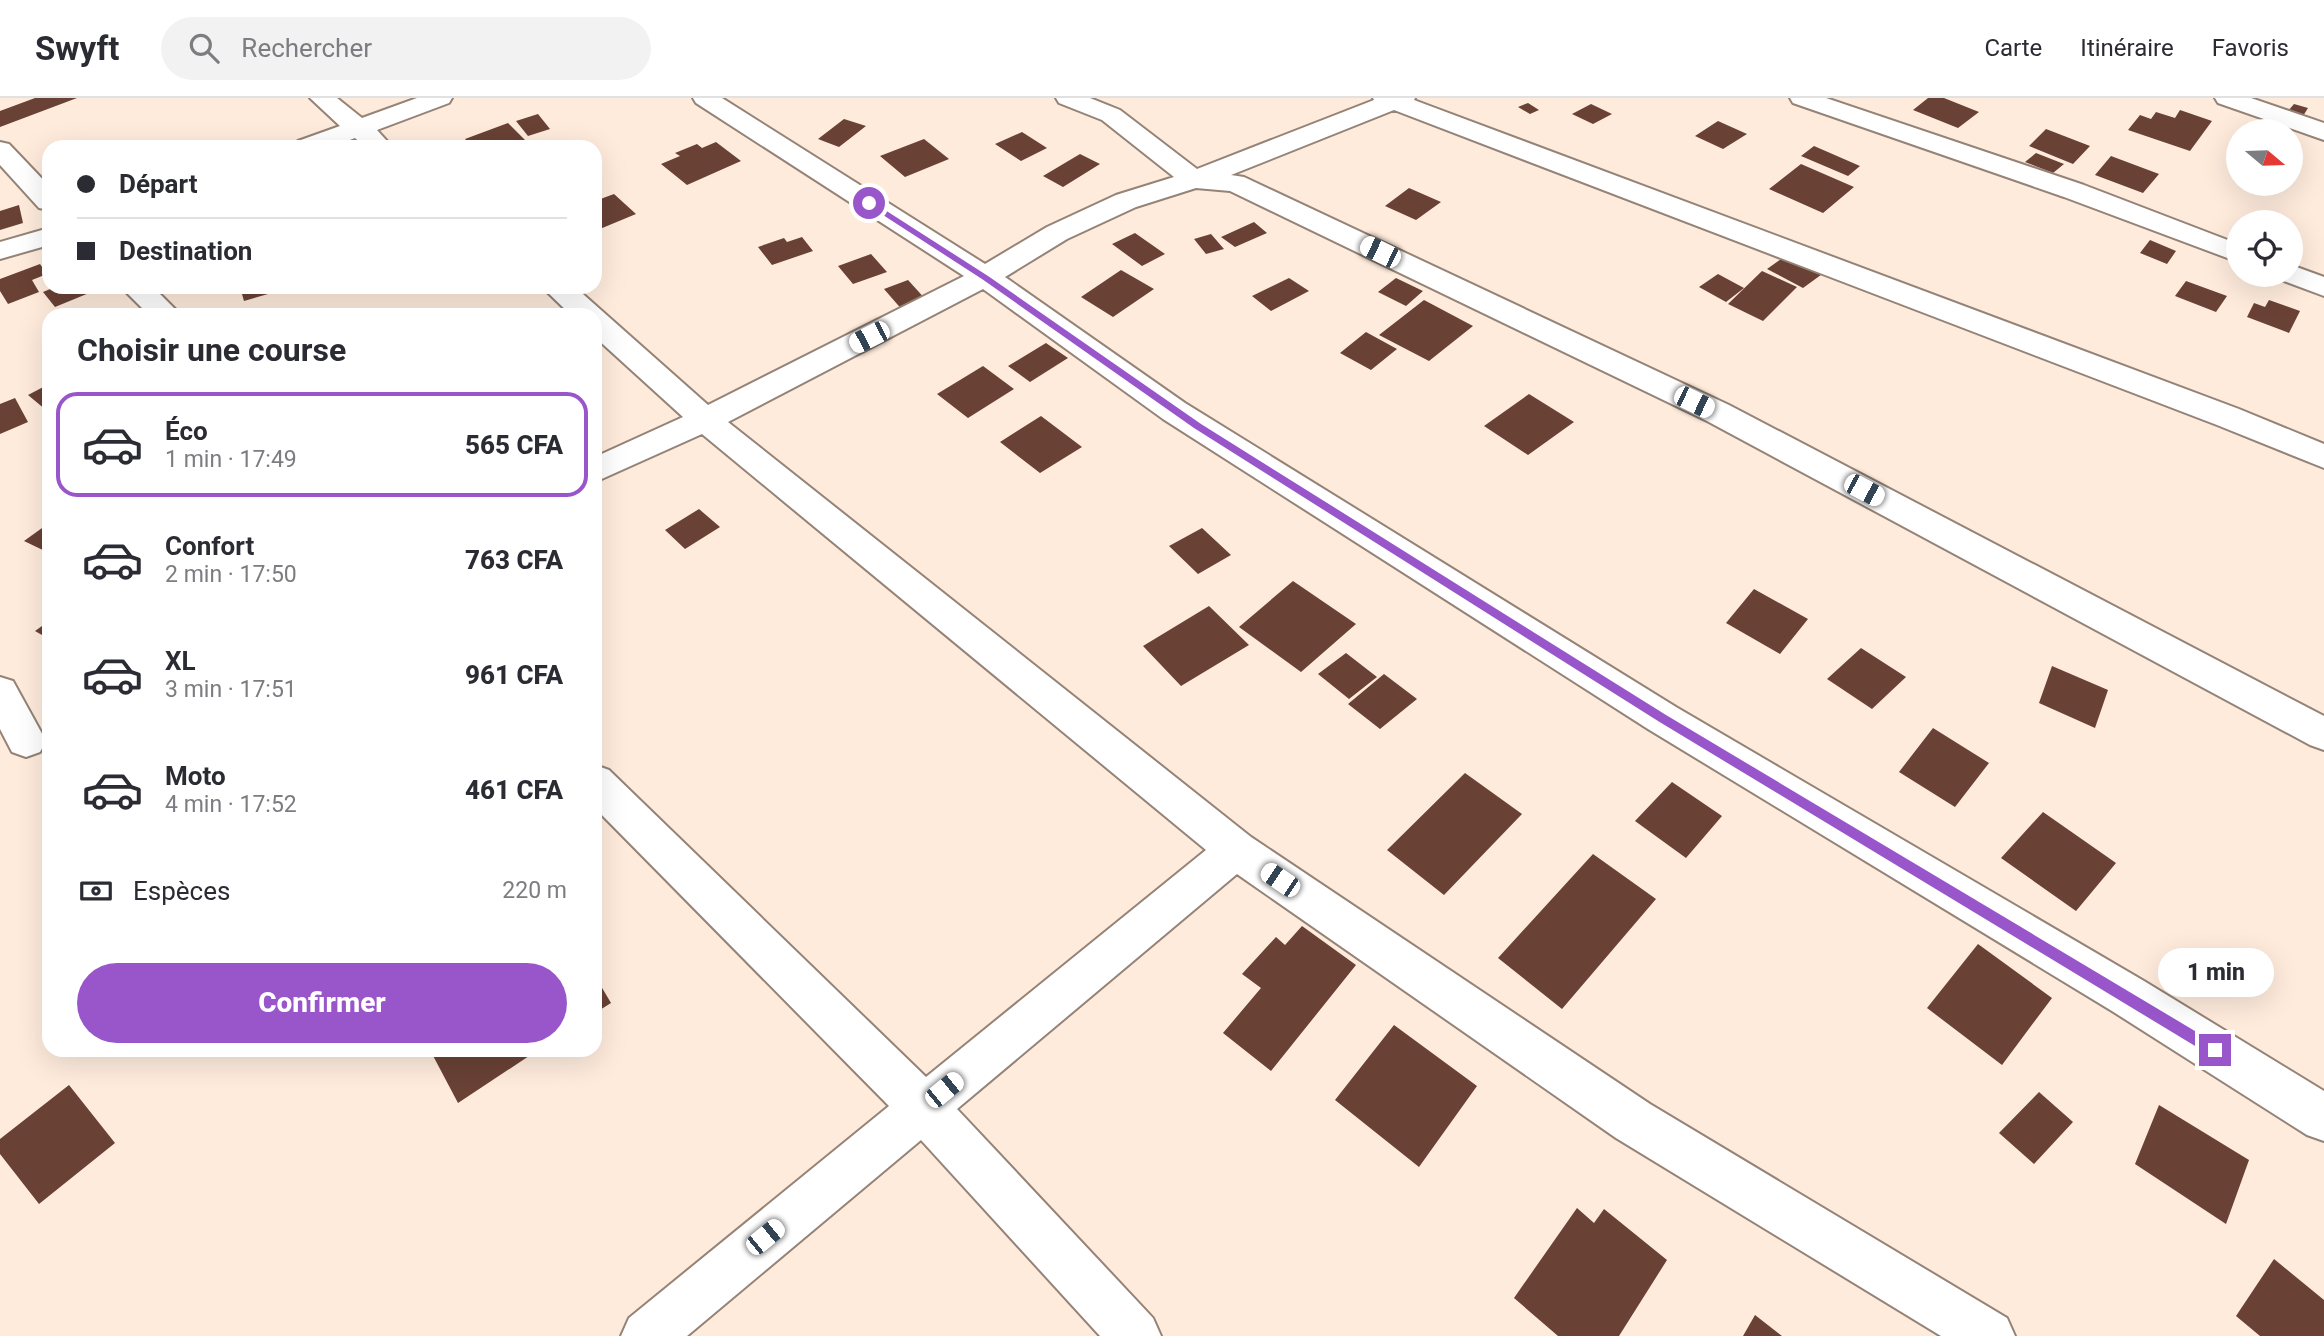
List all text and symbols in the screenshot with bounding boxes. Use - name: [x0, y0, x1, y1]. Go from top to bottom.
- search box: [161, 17, 651, 80]
- text: Swyft: [35, 29, 119, 68]
- icon: search: [185, 29, 223, 67]
- text: Rechercher: [241, 33, 372, 63]
- text: Carte: [1984, 34, 2042, 62]
- text: Itinéraire: [2080, 34, 2174, 62]
- text: Favoris: [2212, 34, 2289, 62]
- north arrow: [2226, 119, 2303, 196]
- map controls: [2226, 119, 2303, 287]
- text: Départ: [119, 169, 197, 199]
- route start: [853, 187, 885, 219]
- button: locate: [2226, 210, 2303, 287]
- car: [1357, 233, 1404, 271]
- text: Destination: [119, 236, 252, 266]
- car: [846, 318, 893, 356]
- text: Choisir une course: [77, 331, 346, 369]
- car: [1671, 383, 1718, 421]
- icon: car: [81, 413, 144, 476]
- text: Éco: [165, 416, 208, 446]
- text: 565 CFA: [465, 430, 563, 460]
- text: 1 min · 17:49: [165, 446, 297, 473]
- car: [1841, 471, 1888, 509]
- icon: car: [81, 528, 144, 591]
- text: Confort: [165, 531, 254, 561]
- text: 763 CFA: [465, 545, 563, 575]
- text: 2 min · 17:50: [165, 561, 297, 588]
- icon: car: [81, 643, 144, 706]
- text: XL: [165, 646, 196, 676]
- text: 961 CFA: [465, 660, 563, 690]
- text: 3 min · 17:51: [165, 676, 297, 703]
- icon: car: [81, 758, 144, 821]
- text: Moto: [165, 761, 226, 791]
- text: 461 CFA: [465, 775, 563, 805]
- text: 4 min · 17:52: [165, 791, 297, 818]
- car: [1257, 860, 1304, 900]
- icon: cash: [77, 872, 115, 910]
- text: Espèces: [133, 876, 230, 906]
- text: 220 m: [502, 877, 567, 904]
- callout: 1 min: [2157, 948, 2273, 998]
- text: 1 min: [2187, 959, 2245, 986]
- button: Confirmer: [77, 963, 567, 1043]
- route end: [2199, 1034, 2231, 1066]
- car: [922, 1069, 967, 1111]
- car: [743, 1216, 788, 1258]

